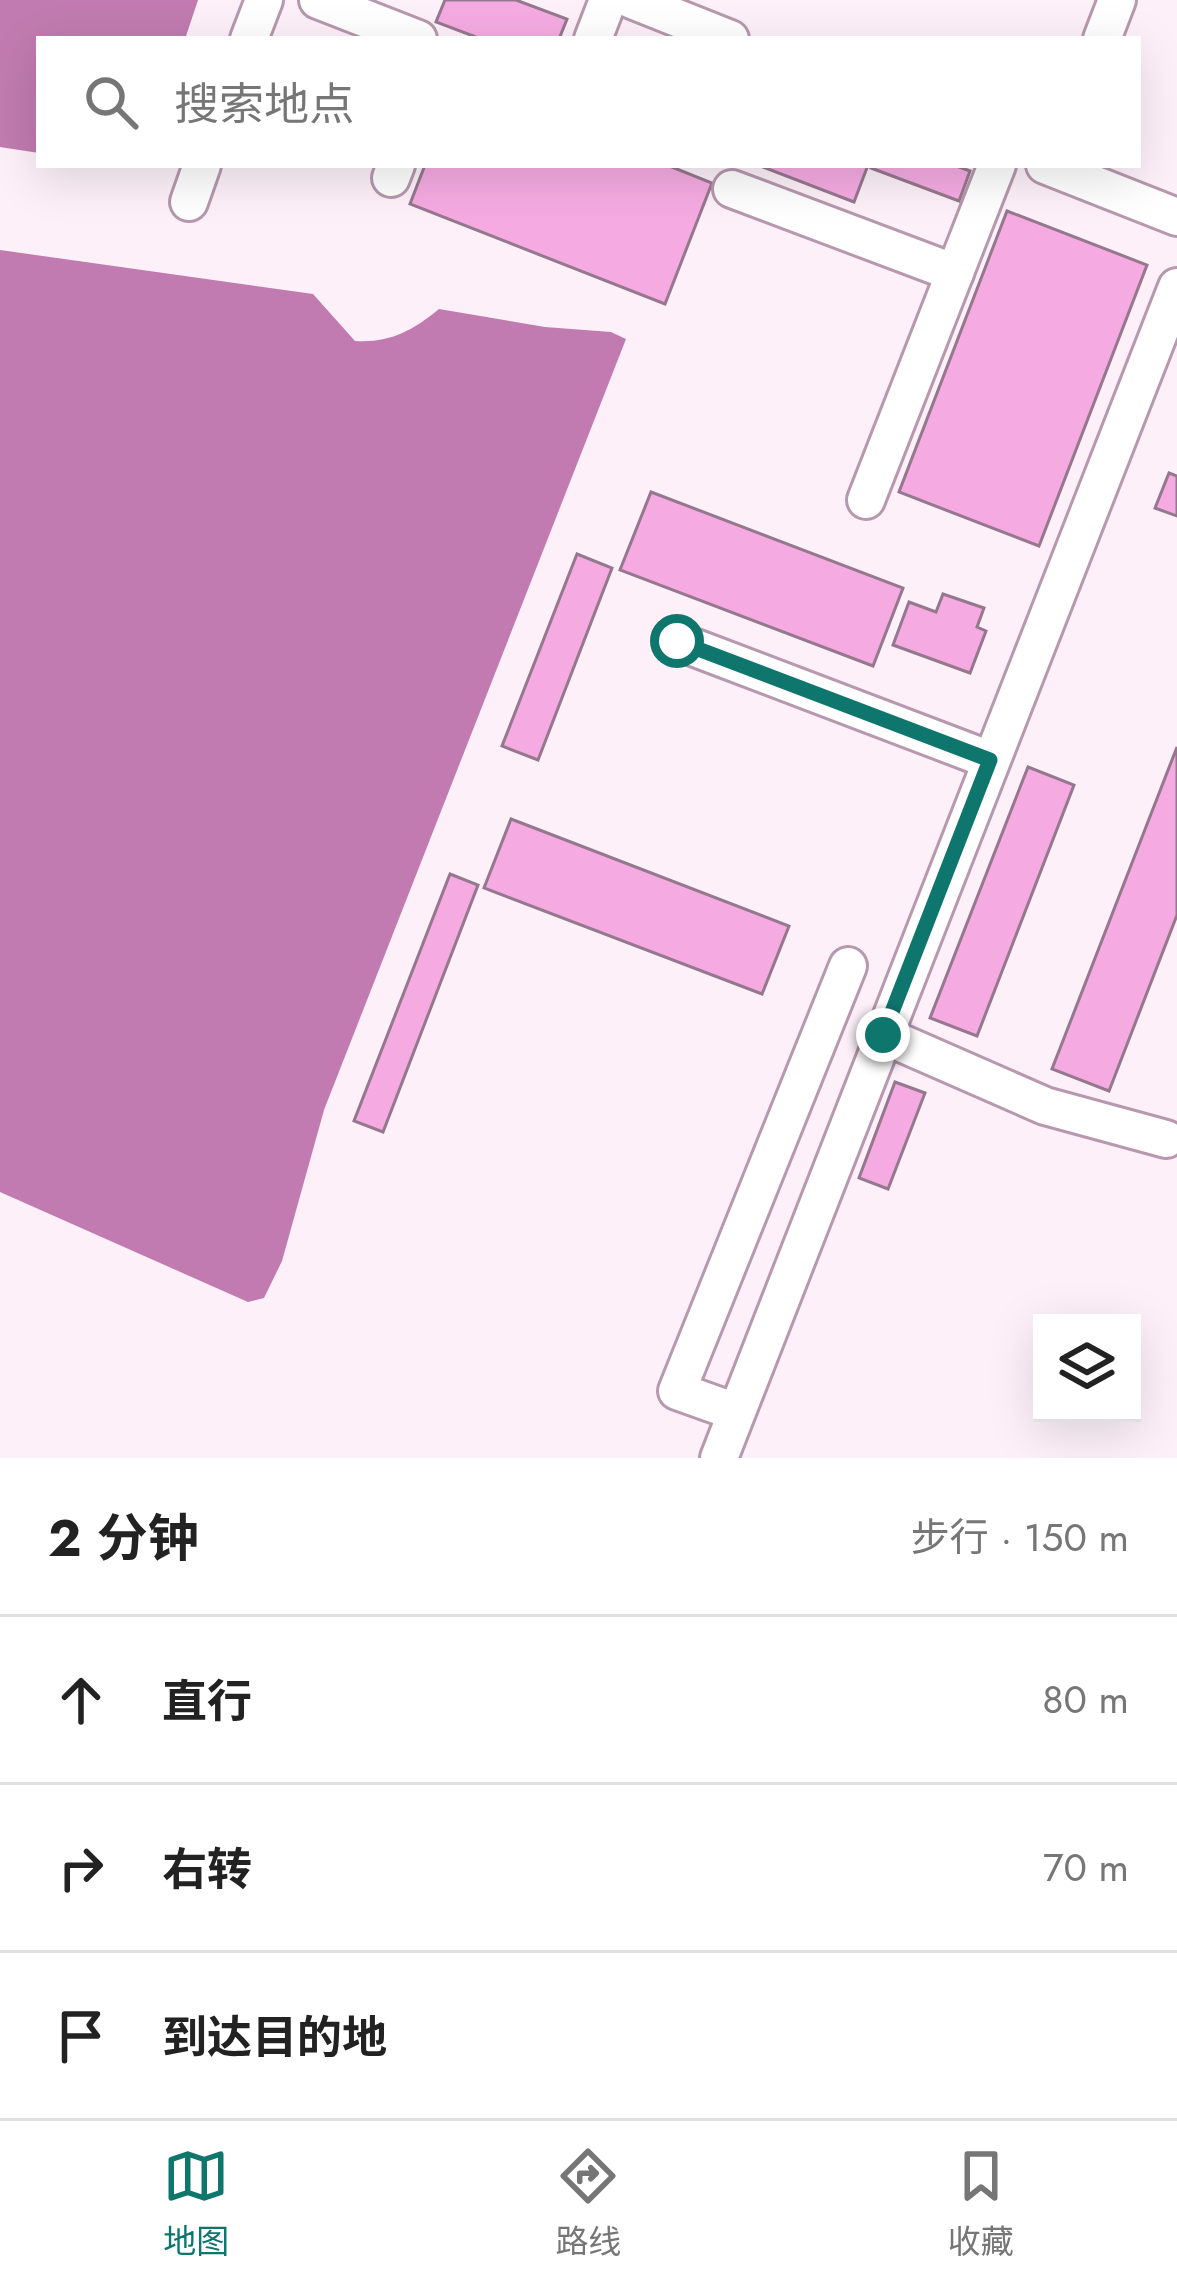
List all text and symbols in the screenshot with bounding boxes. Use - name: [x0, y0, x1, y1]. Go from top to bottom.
- search box: [36, 36, 1141, 168]
- icon: search: [78, 69, 144, 135]
- text: 搜索地点: [174, 72, 354, 137]
- route start: [650, 614, 704, 668]
- route end: [856, 1008, 910, 1062]
- map controls: [1033, 1314, 1141, 1422]
- button: layers: [1033, 1314, 1141, 1422]
- text: 2 分钟: [48, 1501, 199, 1575]
- text: 步行 · 150 m: [911, 1509, 1129, 1566]
- icon: ahead: [48, 1667, 114, 1733]
- text: 直行: [162, 1669, 252, 1734]
- text: 80 m: [1042, 1671, 1129, 1728]
- icon: right: [48, 1835, 114, 1901]
- text: 右转: [162, 1837, 252, 1902]
- text: 70 m: [1043, 1839, 1129, 1896]
- icon: arrive: [48, 2003, 114, 2069]
- text: 到达目的地: [162, 2005, 387, 2070]
- tab: 地图: [163, 2143, 229, 2265]
- tab: 路线: [555, 2143, 621, 2265]
- tab: 收藏: [948, 2143, 1014, 2265]

